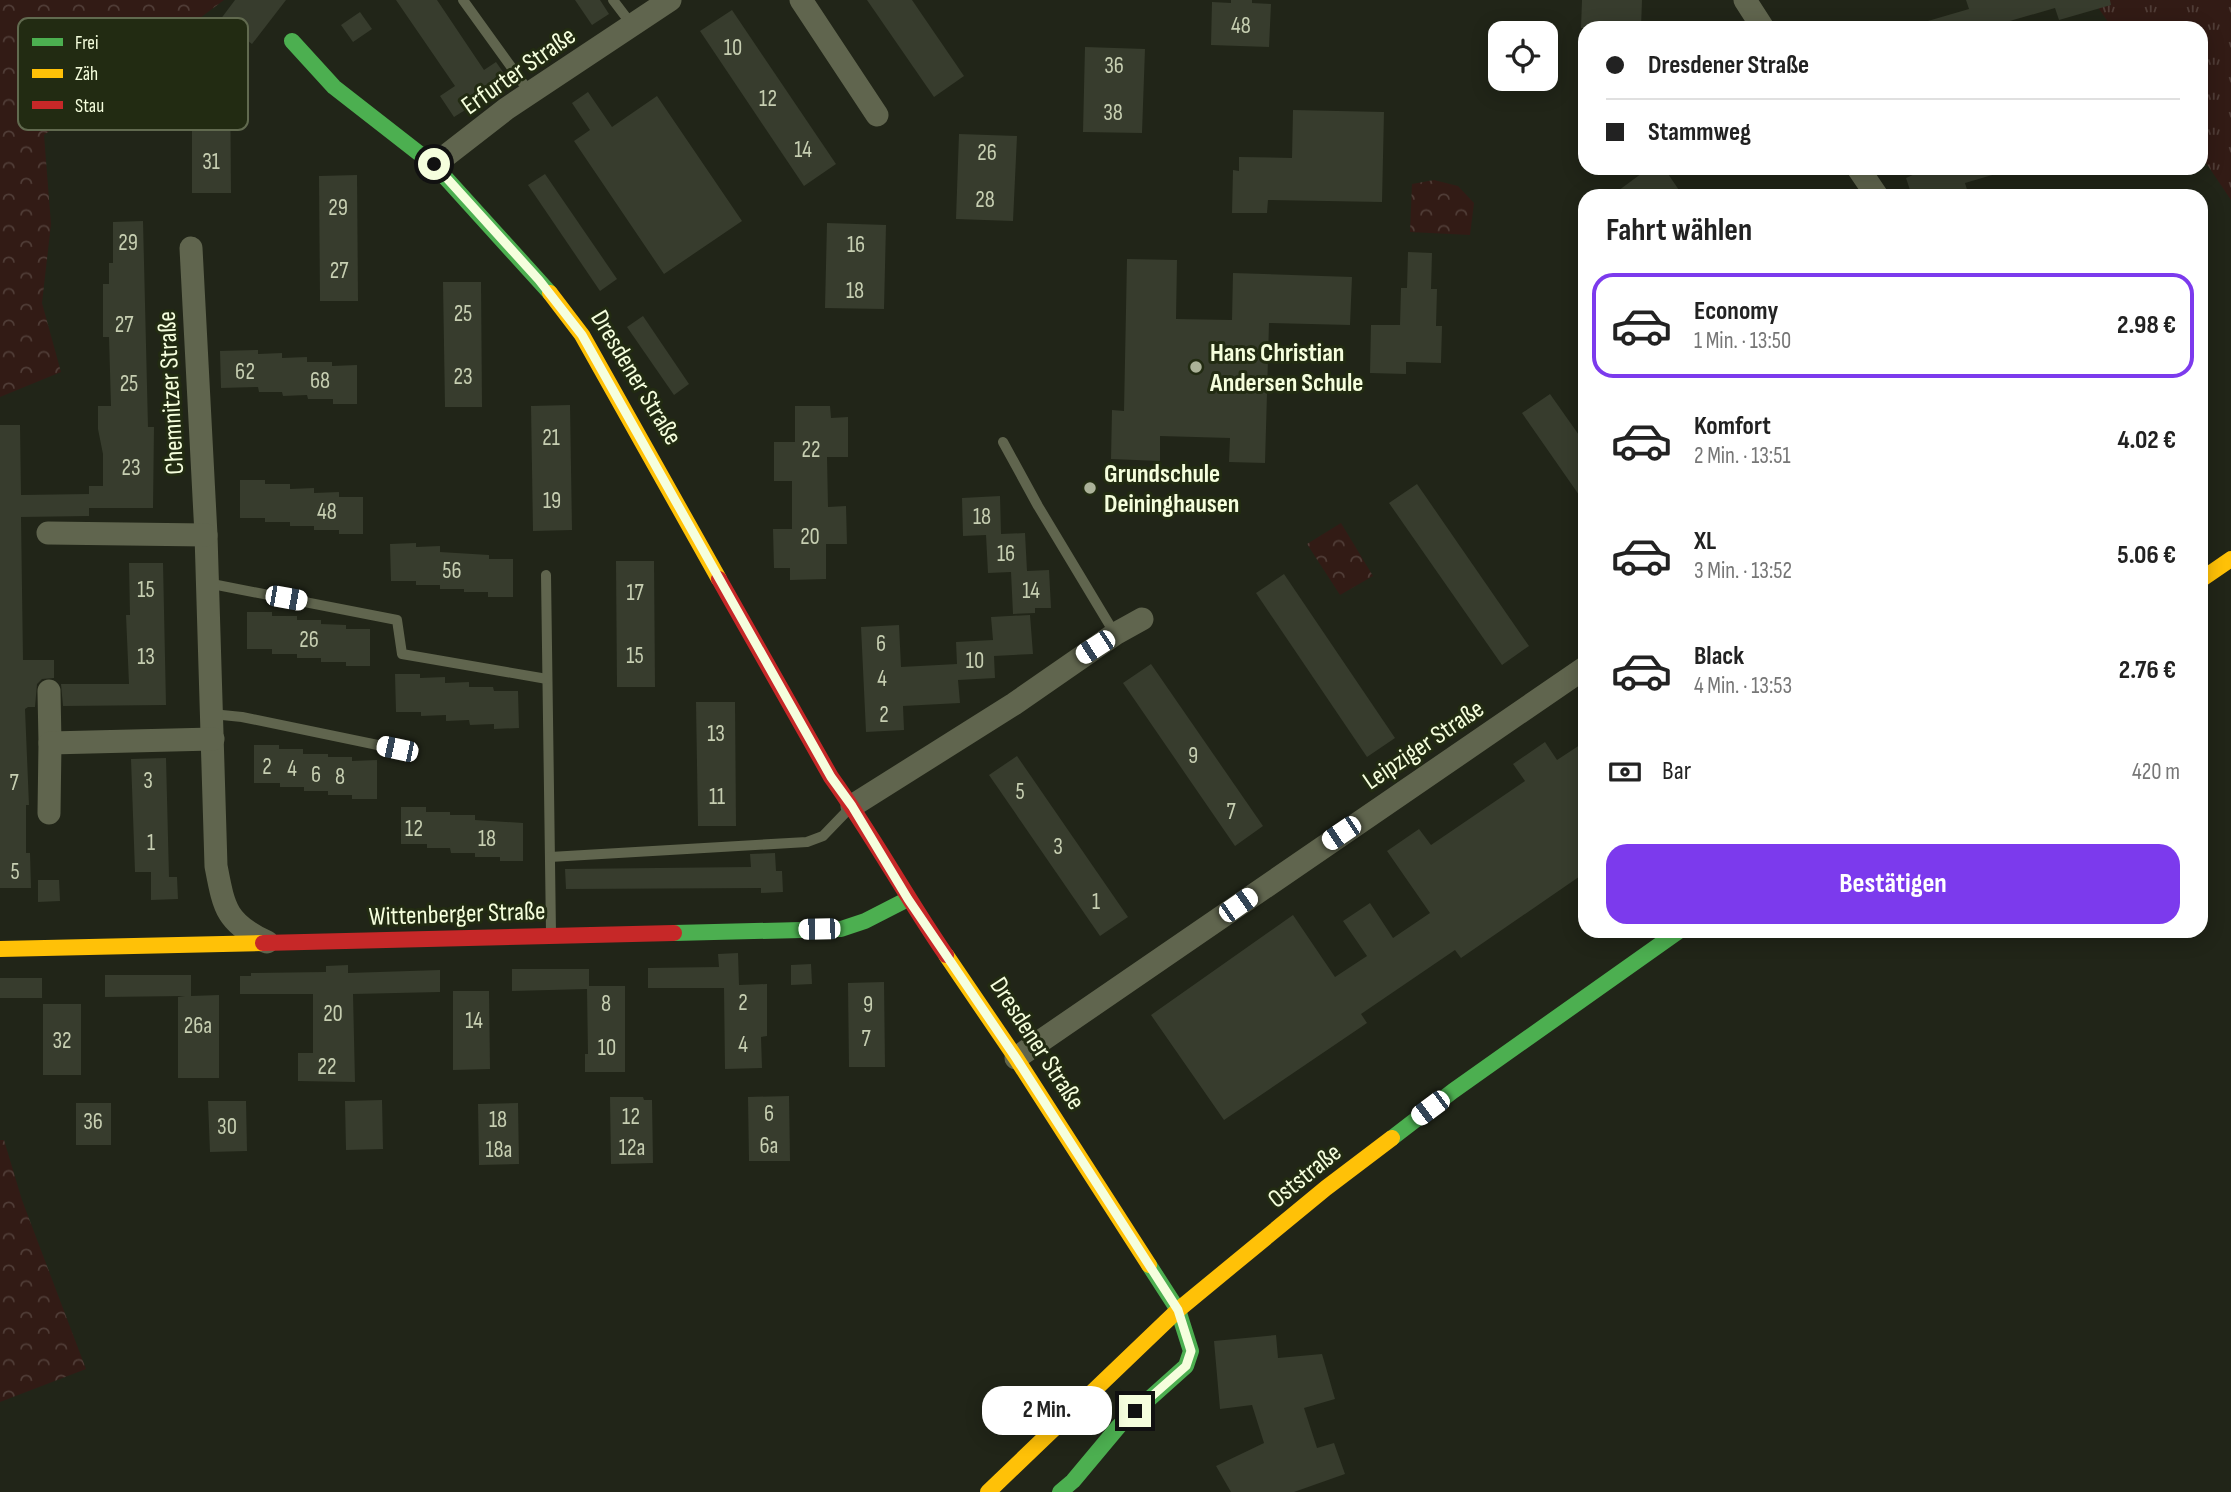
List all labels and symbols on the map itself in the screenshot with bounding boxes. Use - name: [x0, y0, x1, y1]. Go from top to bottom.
- house number: 48: [1231, 12, 1251, 40]
- legend: [18, 18, 248, 130]
- street label: Erfurter Straße: [456, 21, 582, 122]
- text: Frei: [75, 32, 99, 55]
- house number: 10: [724, 34, 742, 62]
- house number: 36: [1104, 52, 1124, 80]
- text: Zäh: [75, 63, 98, 86]
- house number: 12: [759, 85, 777, 113]
- text: Stau: [75, 95, 104, 118]
- house number: 38: [1103, 99, 1123, 127]
- house number: 14: [794, 136, 812, 164]
- house number: 26: [977, 139, 997, 167]
- house number: 31: [202, 148, 220, 176]
- route start: [418, 148, 450, 180]
- house number: 28: [975, 186, 995, 214]
- house number: 29: [328, 194, 348, 222]
- house number: 29: [118, 229, 138, 257]
- house number: 16: [847, 231, 865, 259]
- house number: 27: [330, 257, 348, 285]
- house number: 18: [846, 277, 864, 305]
- house number: 25: [454, 300, 472, 328]
- street label: Dresdener Straße: [583, 305, 688, 451]
- street label: Chemnitzer Straße: [152, 310, 191, 475]
- house number: 27: [115, 311, 133, 339]
- place label: Hans Christian Andersen Schule: [1209, 338, 1363, 399]
- house number: 62: [235, 358, 255, 386]
- marker: Hans Christian Andersen Schule: [1188, 359, 1204, 375]
- house number: 23: [453, 363, 473, 391]
- house number: 68: [310, 367, 330, 395]
- house number: 25: [120, 370, 138, 398]
- house number: 21: [542, 424, 560, 452]
- house number: 22: [802, 436, 820, 464]
- house number: 23: [121, 454, 141, 482]
- place label: Grundschule Deininghausen: [1104, 459, 1239, 520]
- marker: Grundschule Deininghausen: [1082, 480, 1098, 496]
- house number: 19: [543, 487, 561, 515]
- house number: 48: [317, 498, 337, 526]
- house number: 18: [973, 503, 991, 531]
- house number: 20: [800, 523, 820, 551]
- house number: 16: [997, 540, 1015, 568]
- house number: 56: [442, 557, 462, 585]
- house number: 15: [137, 576, 155, 604]
- house number: 14: [1022, 577, 1040, 605]
- house number: 17: [626, 579, 644, 607]
- car: [264, 584, 309, 612]
- house number: 26: [299, 626, 319, 654]
- car: [1072, 627, 1119, 667]
- house number: 6: [876, 630, 886, 658]
- house number: 15: [626, 642, 644, 670]
- house number: 13: [137, 643, 155, 671]
- house number: 10: [966, 647, 984, 675]
- house number: 4: [877, 665, 887, 693]
- street label: Leipziger Straße: [1357, 693, 1490, 797]
- house number: 2: [879, 701, 889, 729]
- house number: 13: [707, 720, 725, 748]
- car: [375, 734, 420, 764]
- house number: 9: [1188, 742, 1198, 770]
- house number: 2: [262, 753, 272, 781]
- house number: 4: [287, 755, 297, 783]
- house number: 6: [311, 761, 321, 789]
- house number: 8: [335, 763, 345, 791]
- house number: 3: [143, 767, 153, 795]
- house number: 7: [9, 769, 19, 797]
- house number: 5: [1015, 778, 1025, 806]
- house number: 11: [709, 783, 725, 811]
- house number: 7: [1226, 798, 1236, 826]
- car: [1318, 813, 1365, 853]
- house number: 12: [405, 815, 423, 843]
- house number: 18: [478, 825, 496, 853]
- house number: 1: [147, 829, 155, 857]
- house number: 3: [1053, 833, 1063, 861]
- house number: 5: [10, 858, 20, 886]
- car: [1215, 884, 1262, 926]
- house number: 1: [1092, 888, 1100, 916]
- street label: Wittenberger Straße: [368, 896, 546, 933]
- car: [798, 918, 841, 940]
- street label: Dresdener Straße: [982, 972, 1091, 1116]
- house number: 2: [738, 989, 748, 1017]
- house number: 8: [601, 990, 611, 1018]
- house number: 9: [863, 991, 873, 1019]
- house number: 20: [323, 1000, 343, 1028]
- house number: 14: [465, 1007, 483, 1035]
- house number: 26a: [184, 1012, 212, 1040]
- house number: 7: [861, 1025, 871, 1053]
- house number: 32: [52, 1027, 72, 1055]
- house number: 4: [738, 1031, 748, 1059]
- house number: 10: [598, 1034, 616, 1062]
- house number: 22: [318, 1053, 336, 1081]
- car: [1407, 1087, 1454, 1129]
- house number: 6: [764, 1100, 774, 1128]
- house number: 12: [622, 1103, 640, 1131]
- house number: 18: [489, 1106, 507, 1134]
- house number: 36: [83, 1108, 103, 1136]
- house number: 30: [217, 1113, 237, 1141]
- house number: 6a: [760, 1132, 778, 1160]
- house number: 12a: [619, 1134, 645, 1162]
- house number: 18a: [486, 1136, 512, 1164]
- street label: Oststraße: [1262, 1137, 1348, 1215]
- callout: 2 Min.: [981, 1386, 1110, 1436]
- route end: [1119, 1395, 1151, 1427]

